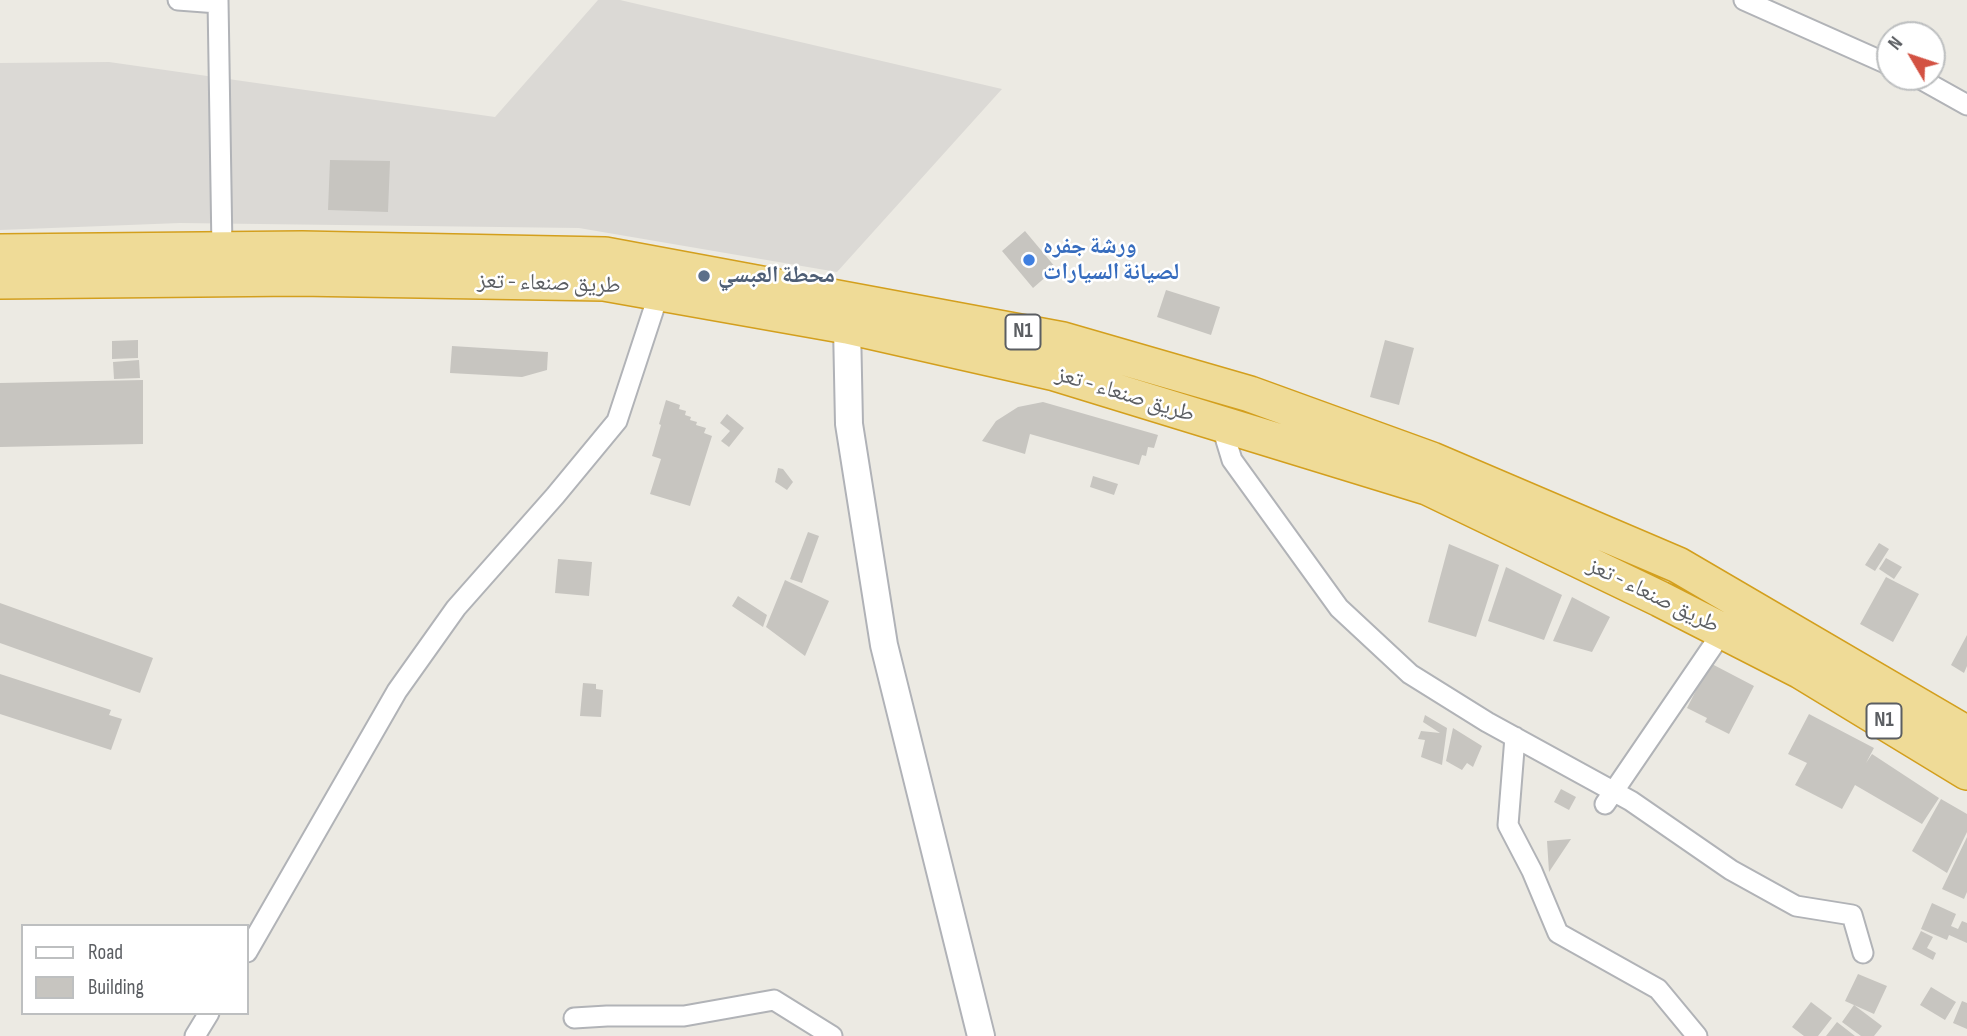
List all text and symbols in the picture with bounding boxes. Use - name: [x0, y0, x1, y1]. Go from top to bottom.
- north arrow: [1876, 21, 1946, 91]
- text: N: [1884, 33, 1908, 55]
- place label: ورشة جفره لصيانة السيارات: [1043, 233, 1179, 287]
- marker: ورشة جفره لصيانة السيارات: [1021, 252, 1037, 268]
- place label: محطة العبسي: [718, 262, 835, 290]
- street label: طريق صنعاء - تعز: [477, 268, 621, 300]
- marker: محطة العبسي: [696, 268, 712, 284]
- road number: N1: [1006, 314, 1040, 350]
- street label: طريق صنعاء - تعز: [1052, 361, 1198, 429]
- street label: طريق صنعاء - تعز: [1582, 552, 1724, 640]
- road number: N1: [1867, 704, 1902, 738]
- legend: [21, 924, 248, 1015]
- text: Road: [88, 940, 123, 965]
- text: Building: [88, 975, 144, 1000]

